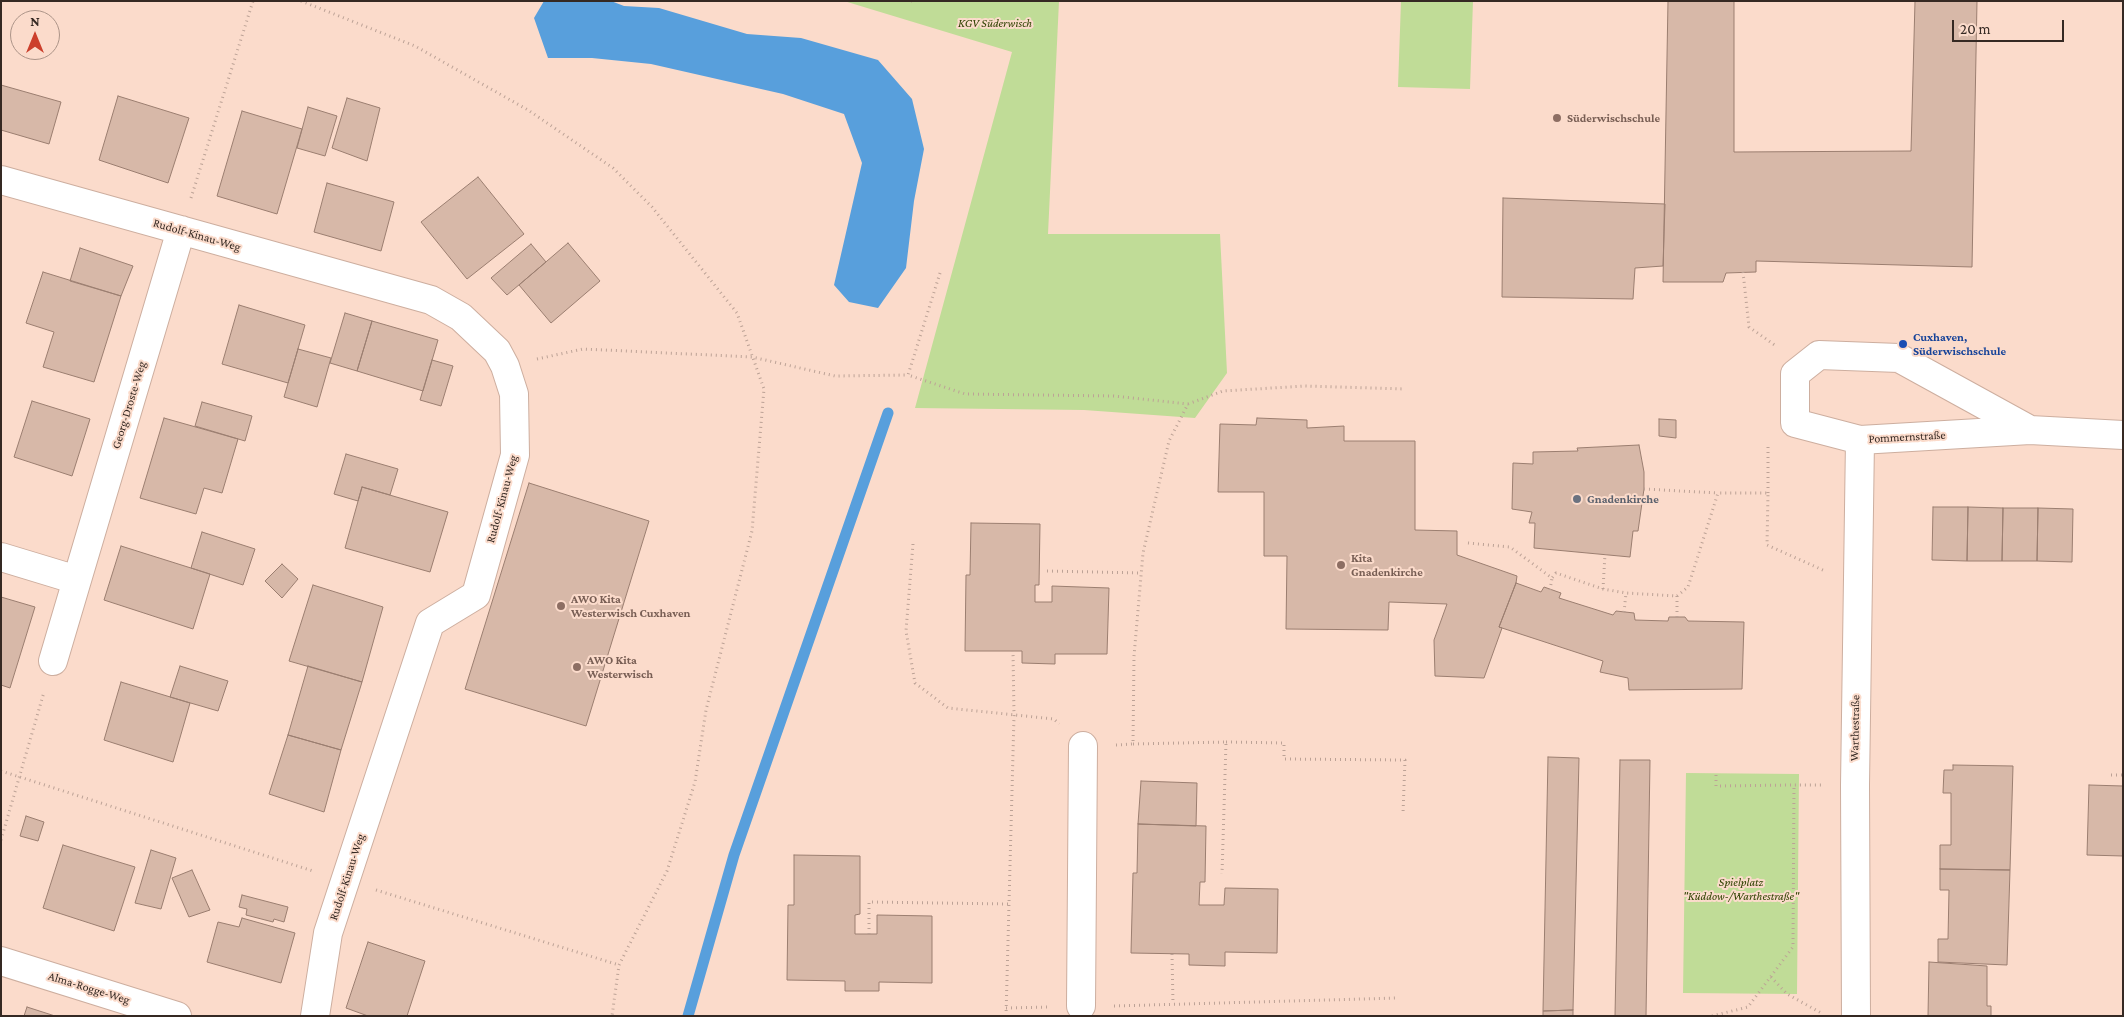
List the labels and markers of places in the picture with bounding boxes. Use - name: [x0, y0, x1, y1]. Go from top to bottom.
- place label: Süderwischschule: [1567, 111, 1660, 125]
- marker: Süderwischschule: [1551, 112, 1563, 124]
- place label: Cuxhaven, Süderwischschule: [1913, 330, 2006, 358]
- marker: Cuxhaven, Süderwischschule: [1897, 338, 1909, 350]
- place label: Gnadenkirche: [1587, 492, 1659, 506]
- marker: Gnadenkirche: [1571, 493, 1583, 505]
- place label: Kita Gnadenkirche: [1351, 551, 1423, 579]
- marker: Kita Gnadenkirche: [1335, 559, 1347, 571]
- place label: AWO Kita Westerwisch Cuxhaven: [571, 592, 690, 620]
- marker: AWO Kita Westerwisch Cuxhaven: [555, 600, 567, 612]
- place label: AWO Kita Westerwisch: [587, 653, 653, 681]
- marker: AWO Kita Westerwisch: [571, 661, 583, 673]

